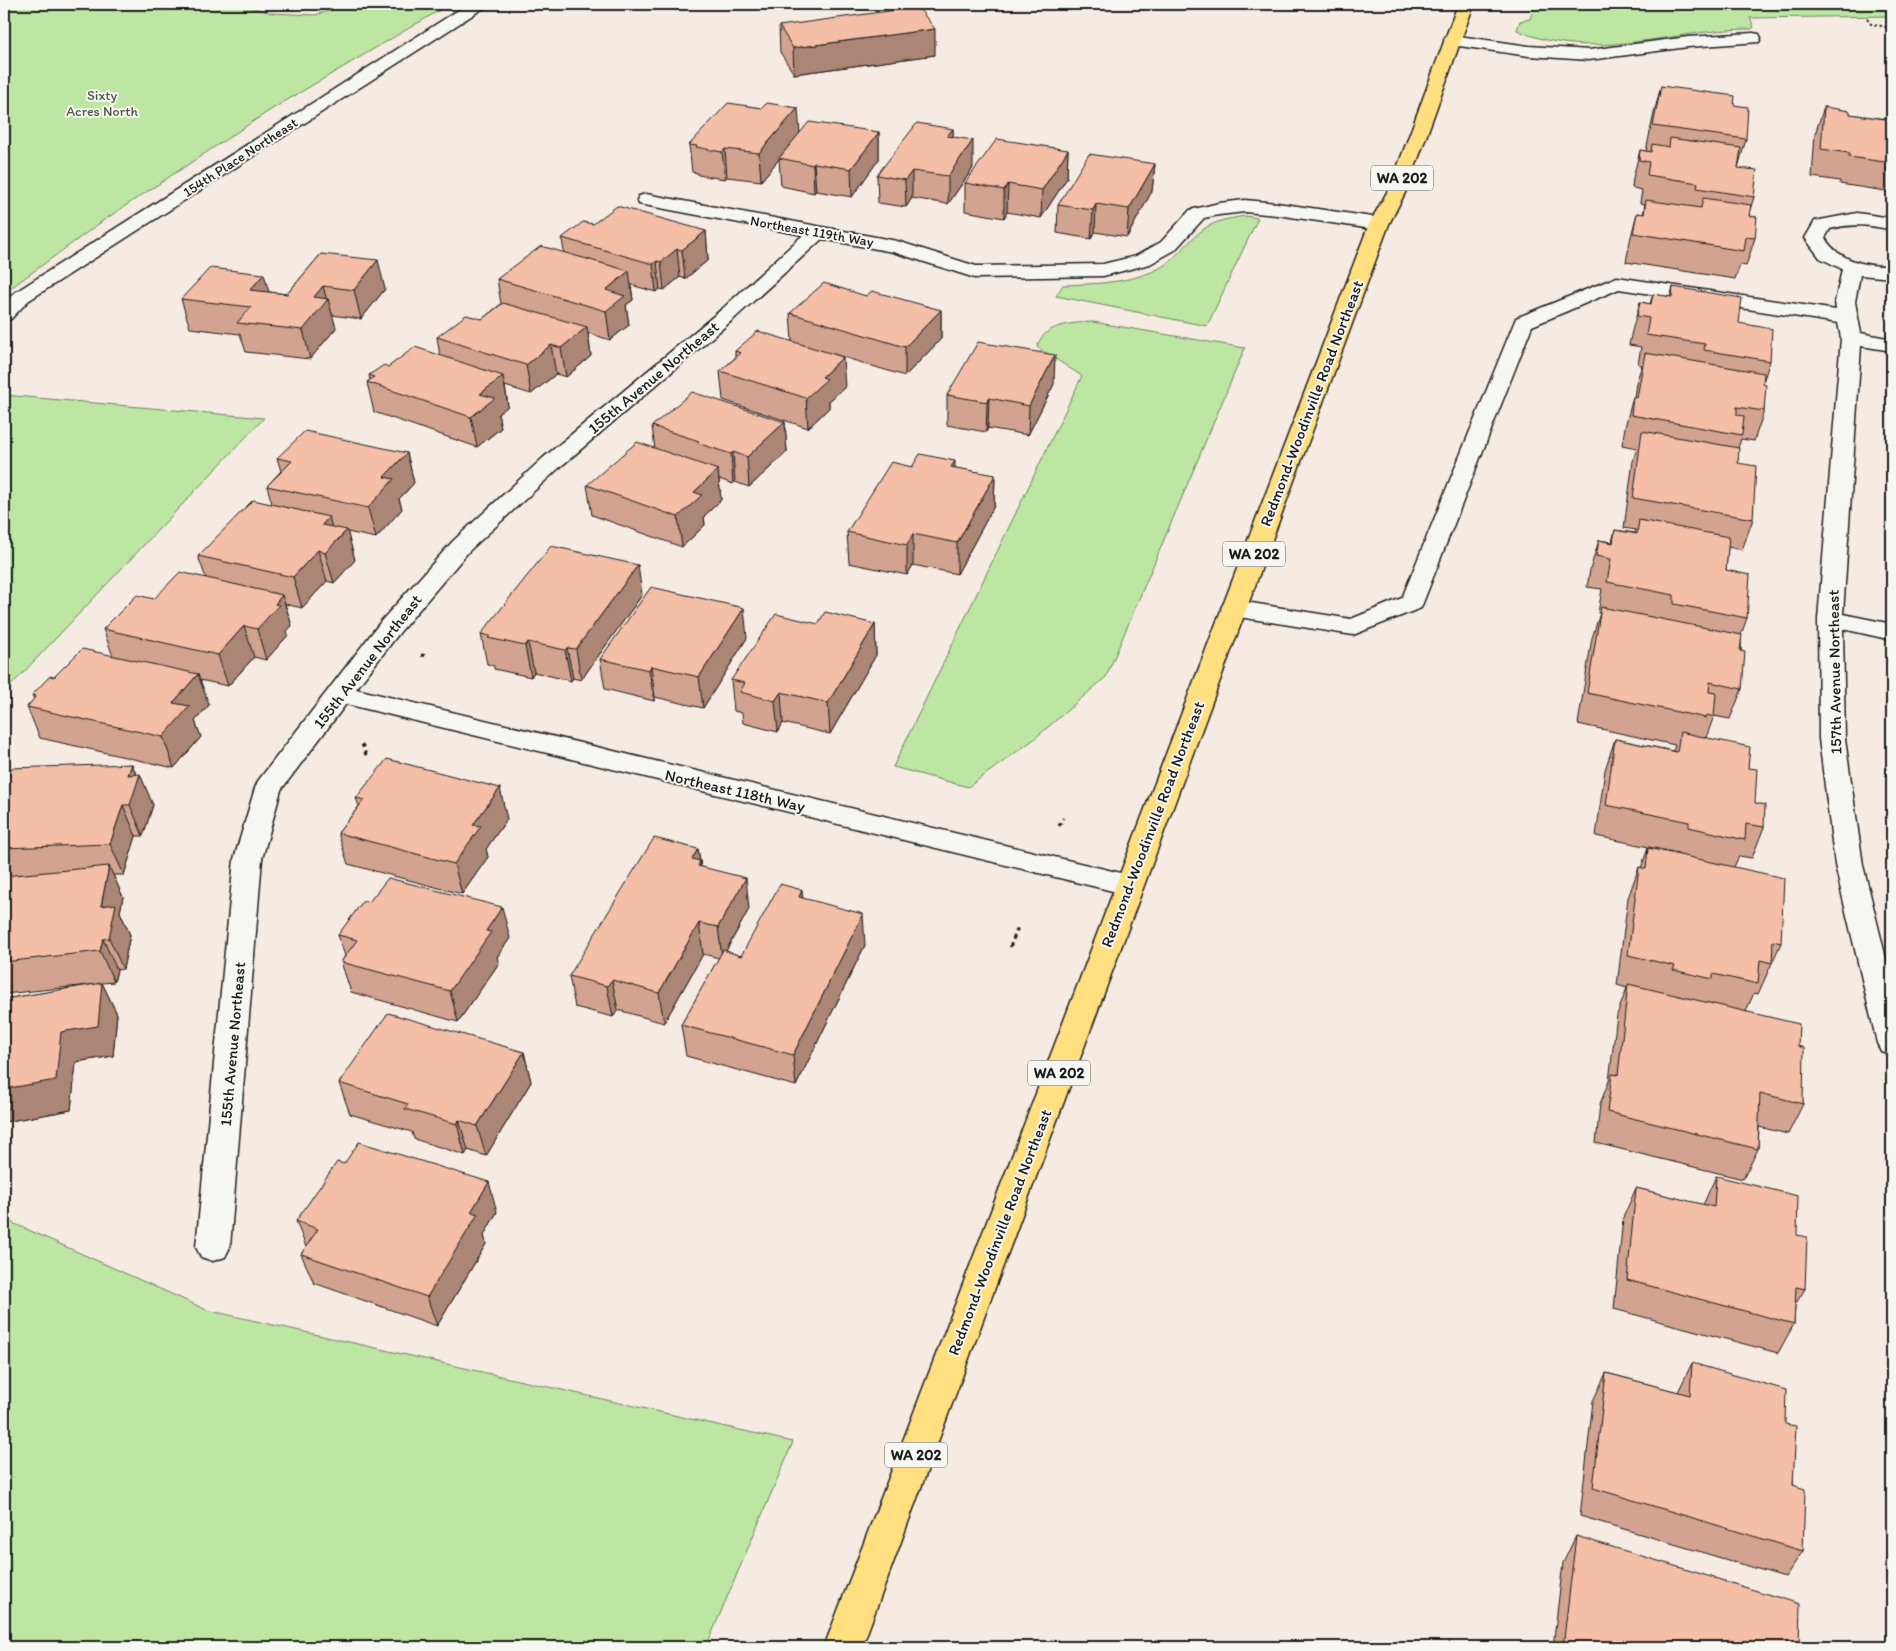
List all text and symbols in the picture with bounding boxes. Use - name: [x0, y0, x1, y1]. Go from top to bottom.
- park label: Sixty Acres North: [66, 87, 138, 120]
- street label: 154th Place Northeast: [180, 114, 301, 201]
- road number: WA 202: [1371, 166, 1433, 190]
- street label: Northeast 119th Way: [749, 212, 875, 251]
- street label: Redmond-Woodinville Road Northeast: [1256, 277, 1367, 529]
- street label: 155th Avenue Northeast: [584, 317, 723, 438]
- road number: WA 202: [1223, 542, 1285, 566]
- street label: 155th Avenue Northeast: [309, 590, 426, 732]
- street label: 157th Avenue Northeast: [1824, 590, 1845, 754]
- street label: Redmond-Woodinville Road Northeast: [1097, 698, 1208, 950]
- street label: Northeast 118th Way: [663, 765, 807, 816]
- street label: 155th Avenue Northeast: [216, 961, 249, 1127]
- road number: WA 202: [1028, 1060, 1090, 1086]
- street label: Redmond-Woodinville Road Northeast: [944, 1106, 1055, 1358]
- road number: WA 202: [885, 1442, 947, 1468]

